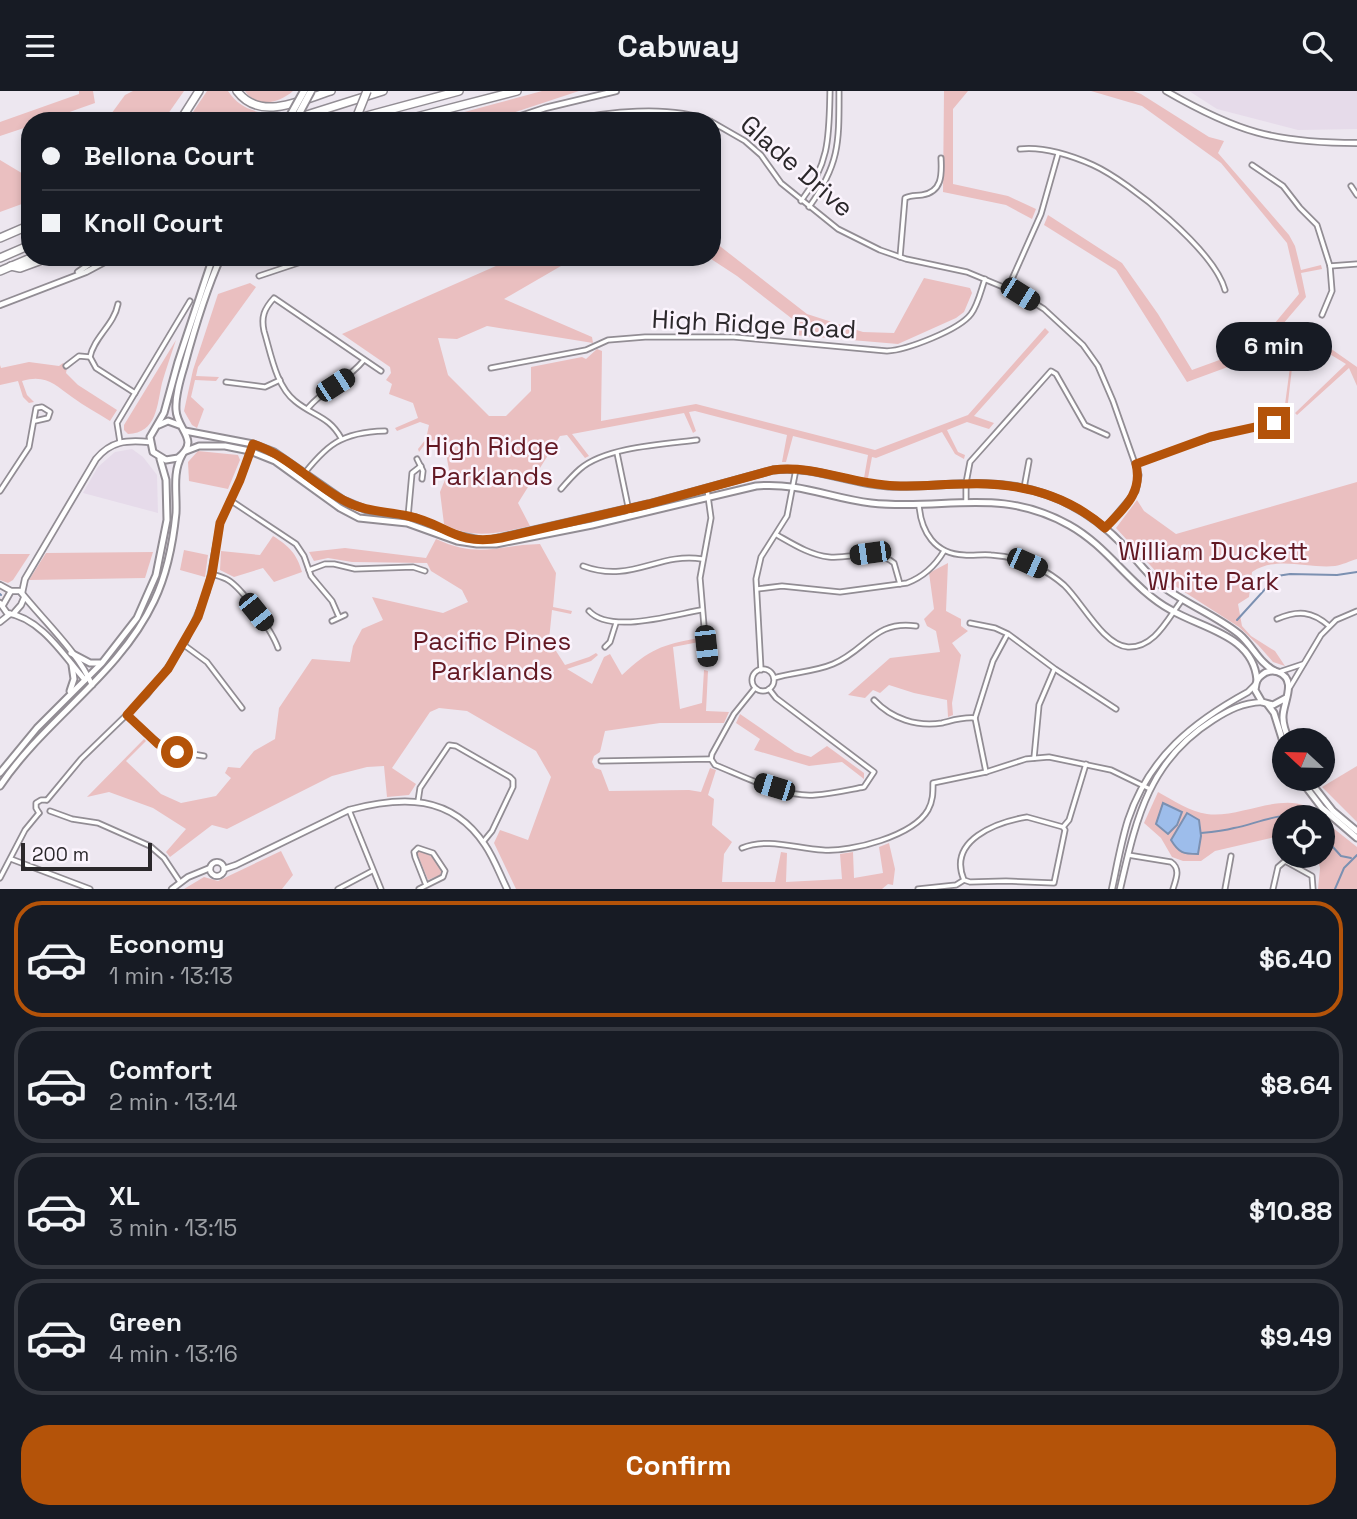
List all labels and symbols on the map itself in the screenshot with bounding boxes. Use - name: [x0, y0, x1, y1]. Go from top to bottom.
- street label: Glade Drive: [733, 107, 861, 225]
- car: [997, 274, 1044, 314]
- street label: High Ridge Road: [651, 302, 857, 346]
- callout: 6 min: [1216, 321, 1332, 371]
- car: [312, 365, 359, 405]
- route end: [1258, 407, 1290, 439]
- park label: High Ridge Parklands: [425, 429, 559, 493]
- park label: William Duckett White Park: [1118, 534, 1308, 598]
- car: [848, 540, 893, 566]
- car: [1004, 545, 1051, 581]
- car: [235, 589, 278, 635]
- park label: Pacific Pines Parklands: [413, 624, 571, 688]
- car: [694, 624, 719, 668]
- north arrow: [1272, 728, 1335, 791]
- route start: [161, 736, 193, 768]
- car: [751, 771, 798, 803]
- scale bar: [21, 840, 152, 872]

